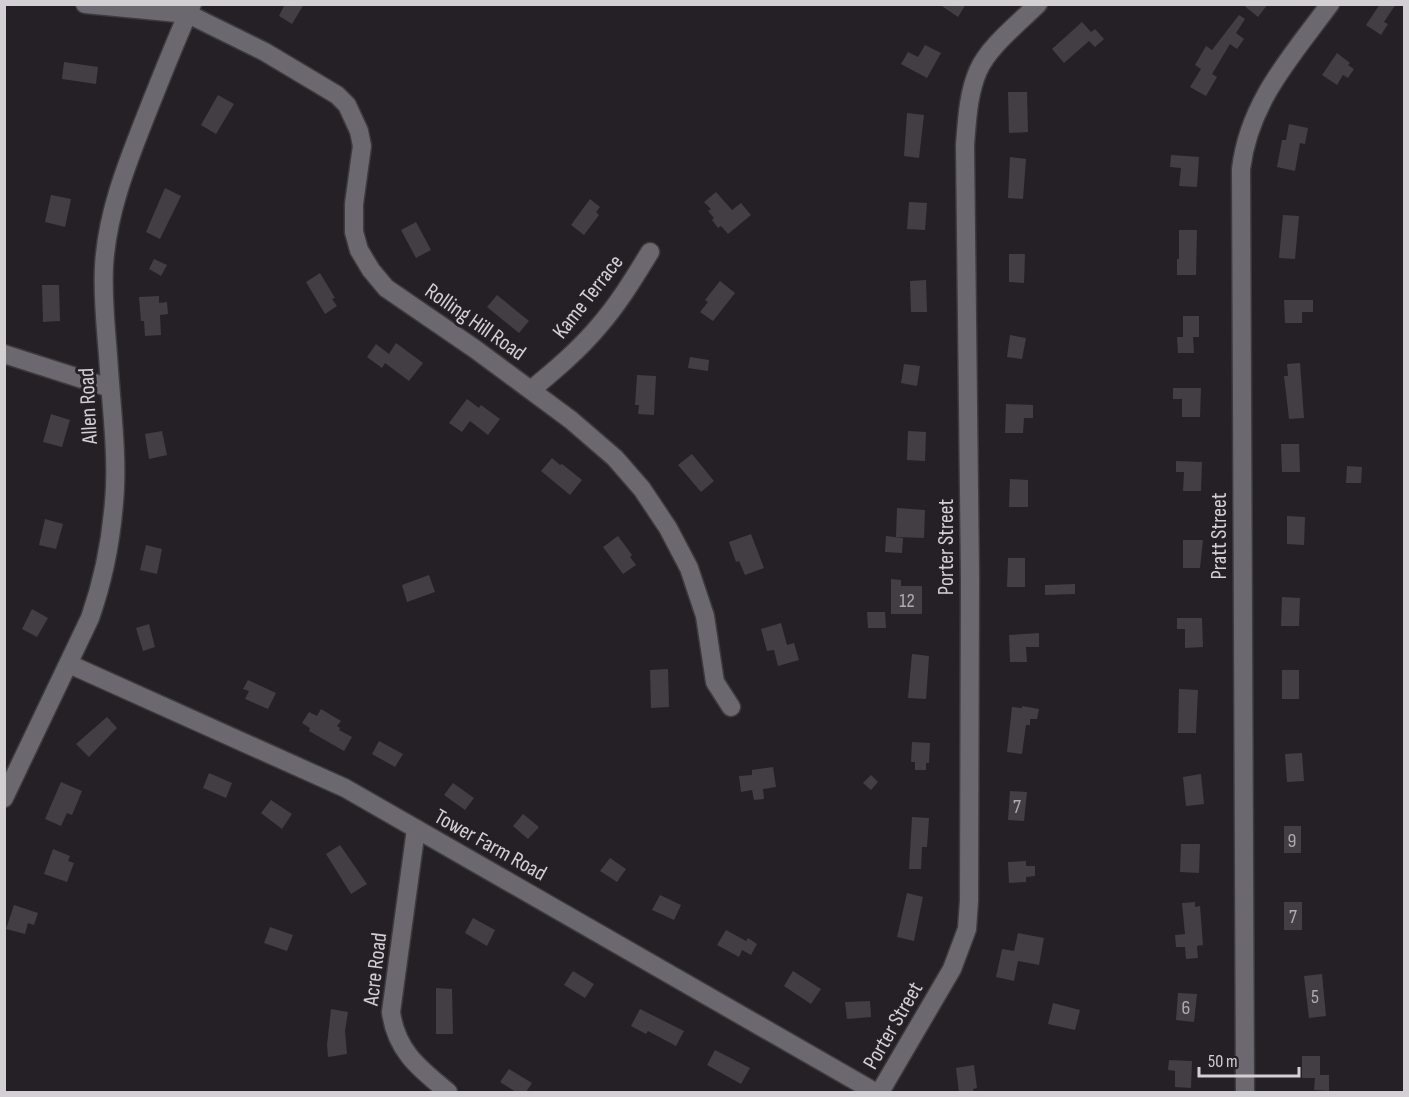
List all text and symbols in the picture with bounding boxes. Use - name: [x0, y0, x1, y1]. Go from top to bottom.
- street label: Kame Terrace: [547, 249, 629, 344]
- street label: Rolling Hill Road: [419, 278, 531, 367]
- street label: Allen Road: [73, 367, 104, 446]
- street label: Pratt Street: [1206, 492, 1233, 580]
- street label: Porter Street: [933, 498, 960, 595]
- house number: 12: [899, 589, 915, 613]
- house number: 7: [1013, 795, 1021, 819]
- street label: Tower Farm Road: [429, 803, 551, 887]
- house number: 9: [1288, 829, 1296, 853]
- house number: 7: [1289, 905, 1297, 929]
- street label: Acre Road: [357, 931, 393, 1008]
- street label: Porter Street: [857, 977, 929, 1074]
- house number: 5: [1311, 985, 1319, 1009]
- house number: 6: [1182, 996, 1190, 1020]
- scale bar: [1199, 1040, 1300, 1078]
- text: 50 m: [1208, 1051, 1238, 1072]

